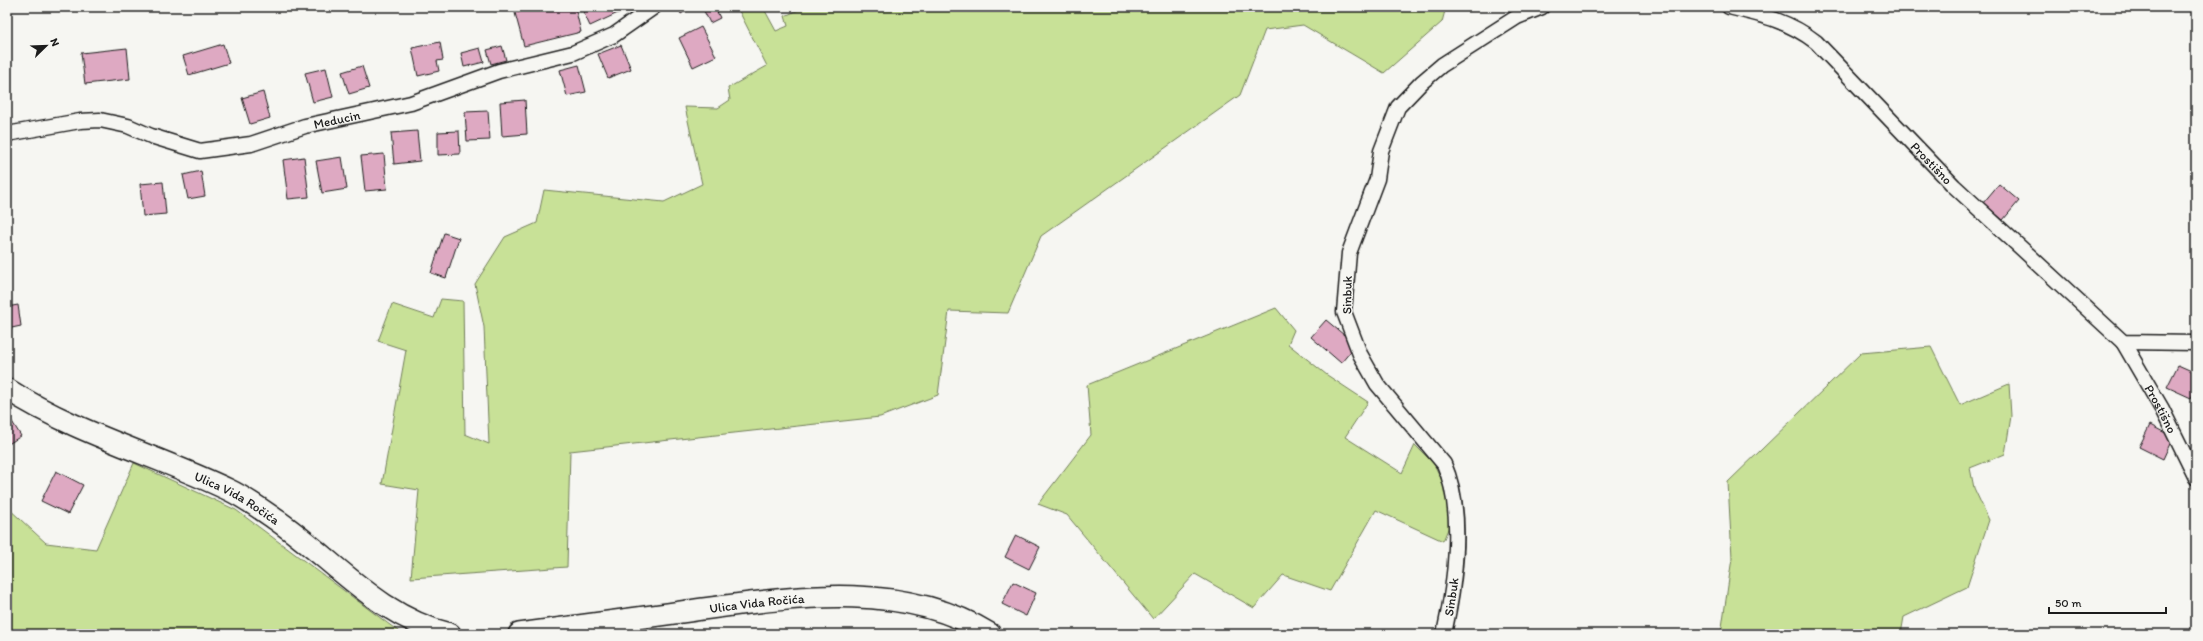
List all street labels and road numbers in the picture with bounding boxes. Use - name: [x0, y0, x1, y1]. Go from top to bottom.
- street label: Meducin: [312, 107, 362, 131]
- street label: Prostišno: [1908, 139, 1956, 187]
- street label: Sinbuk: [1339, 275, 1355, 314]
- street label: Prostišno: [2142, 382, 2180, 436]
- street label: Ulica Vida Ročića: [192, 468, 283, 528]
- street label: Sinbuk: [1440, 576, 1461, 617]
- street label: Ulica Vida Ročića: [708, 590, 805, 616]

